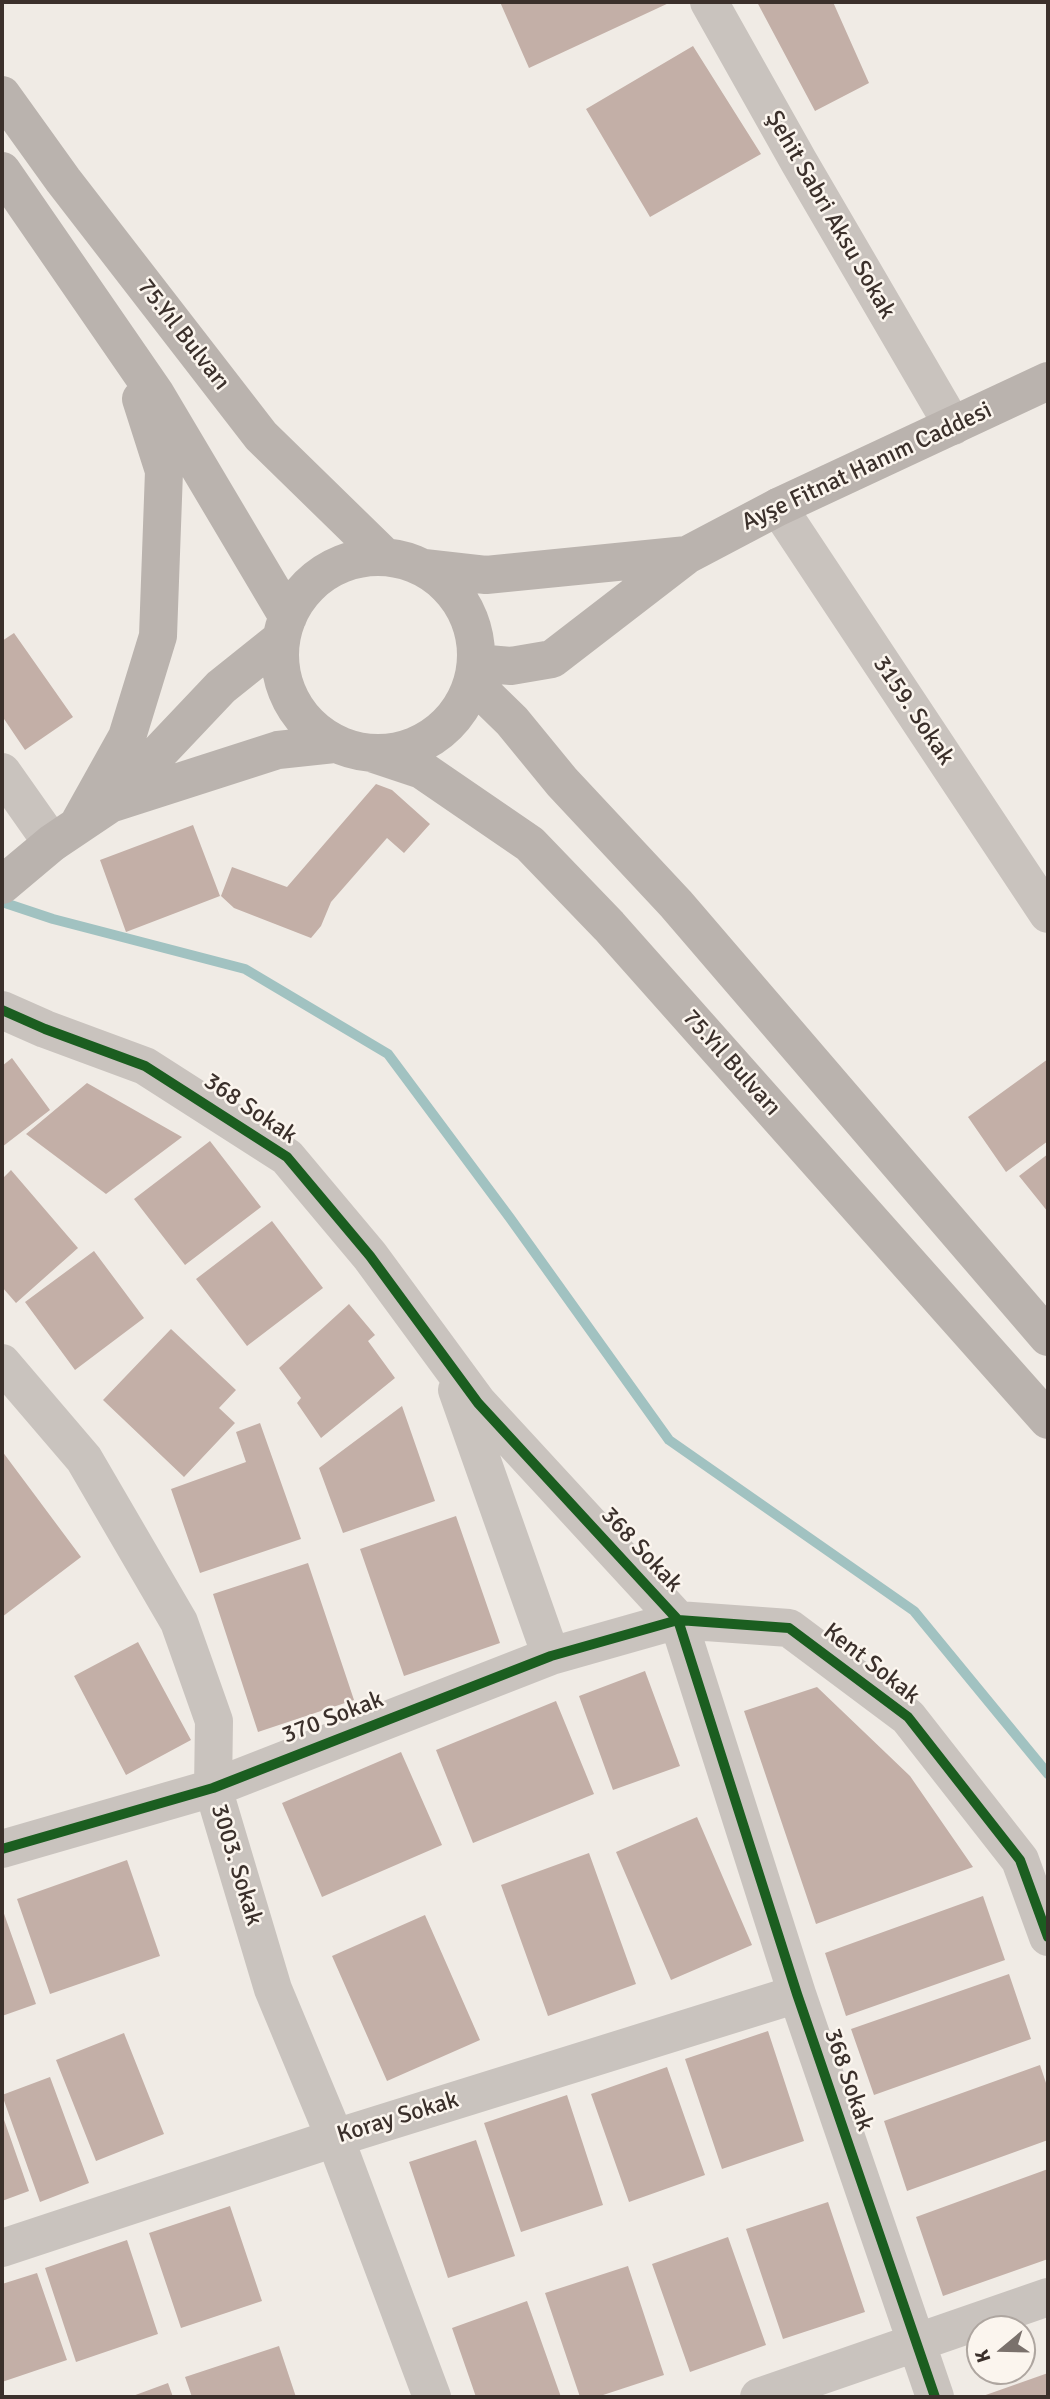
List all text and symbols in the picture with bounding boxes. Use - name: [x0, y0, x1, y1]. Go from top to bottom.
- street label: Şehit Sabri Aksu Sokak: [759, 106, 901, 324]
- street label: 75.Yıl Bulvarı: [131, 274, 235, 396]
- street label: Ayşe Fitnat Hanım Caddesi: [737, 396, 997, 538]
- street label: 3159. Sokak: [866, 651, 960, 771]
- street label: 75.Yıl Bulvarı: [676, 1004, 786, 1122]
- street label: 368 Sokak: [198, 1067, 302, 1151]
- street label: 368 Sokak: [594, 1501, 688, 1599]
- street label: Kent Sokak: [817, 1617, 925, 1711]
- street label: 370 Sokak: [278, 1686, 388, 1750]
- street label: 3003. Sokak: [204, 1801, 268, 1929]
- street label: 368 Sokak: [817, 2025, 879, 2135]
- street label: Koray Sokak: [334, 2086, 462, 2150]
- north arrow: [966, 2315, 1036, 2385]
- text: K: [970, 2347, 996, 2366]

